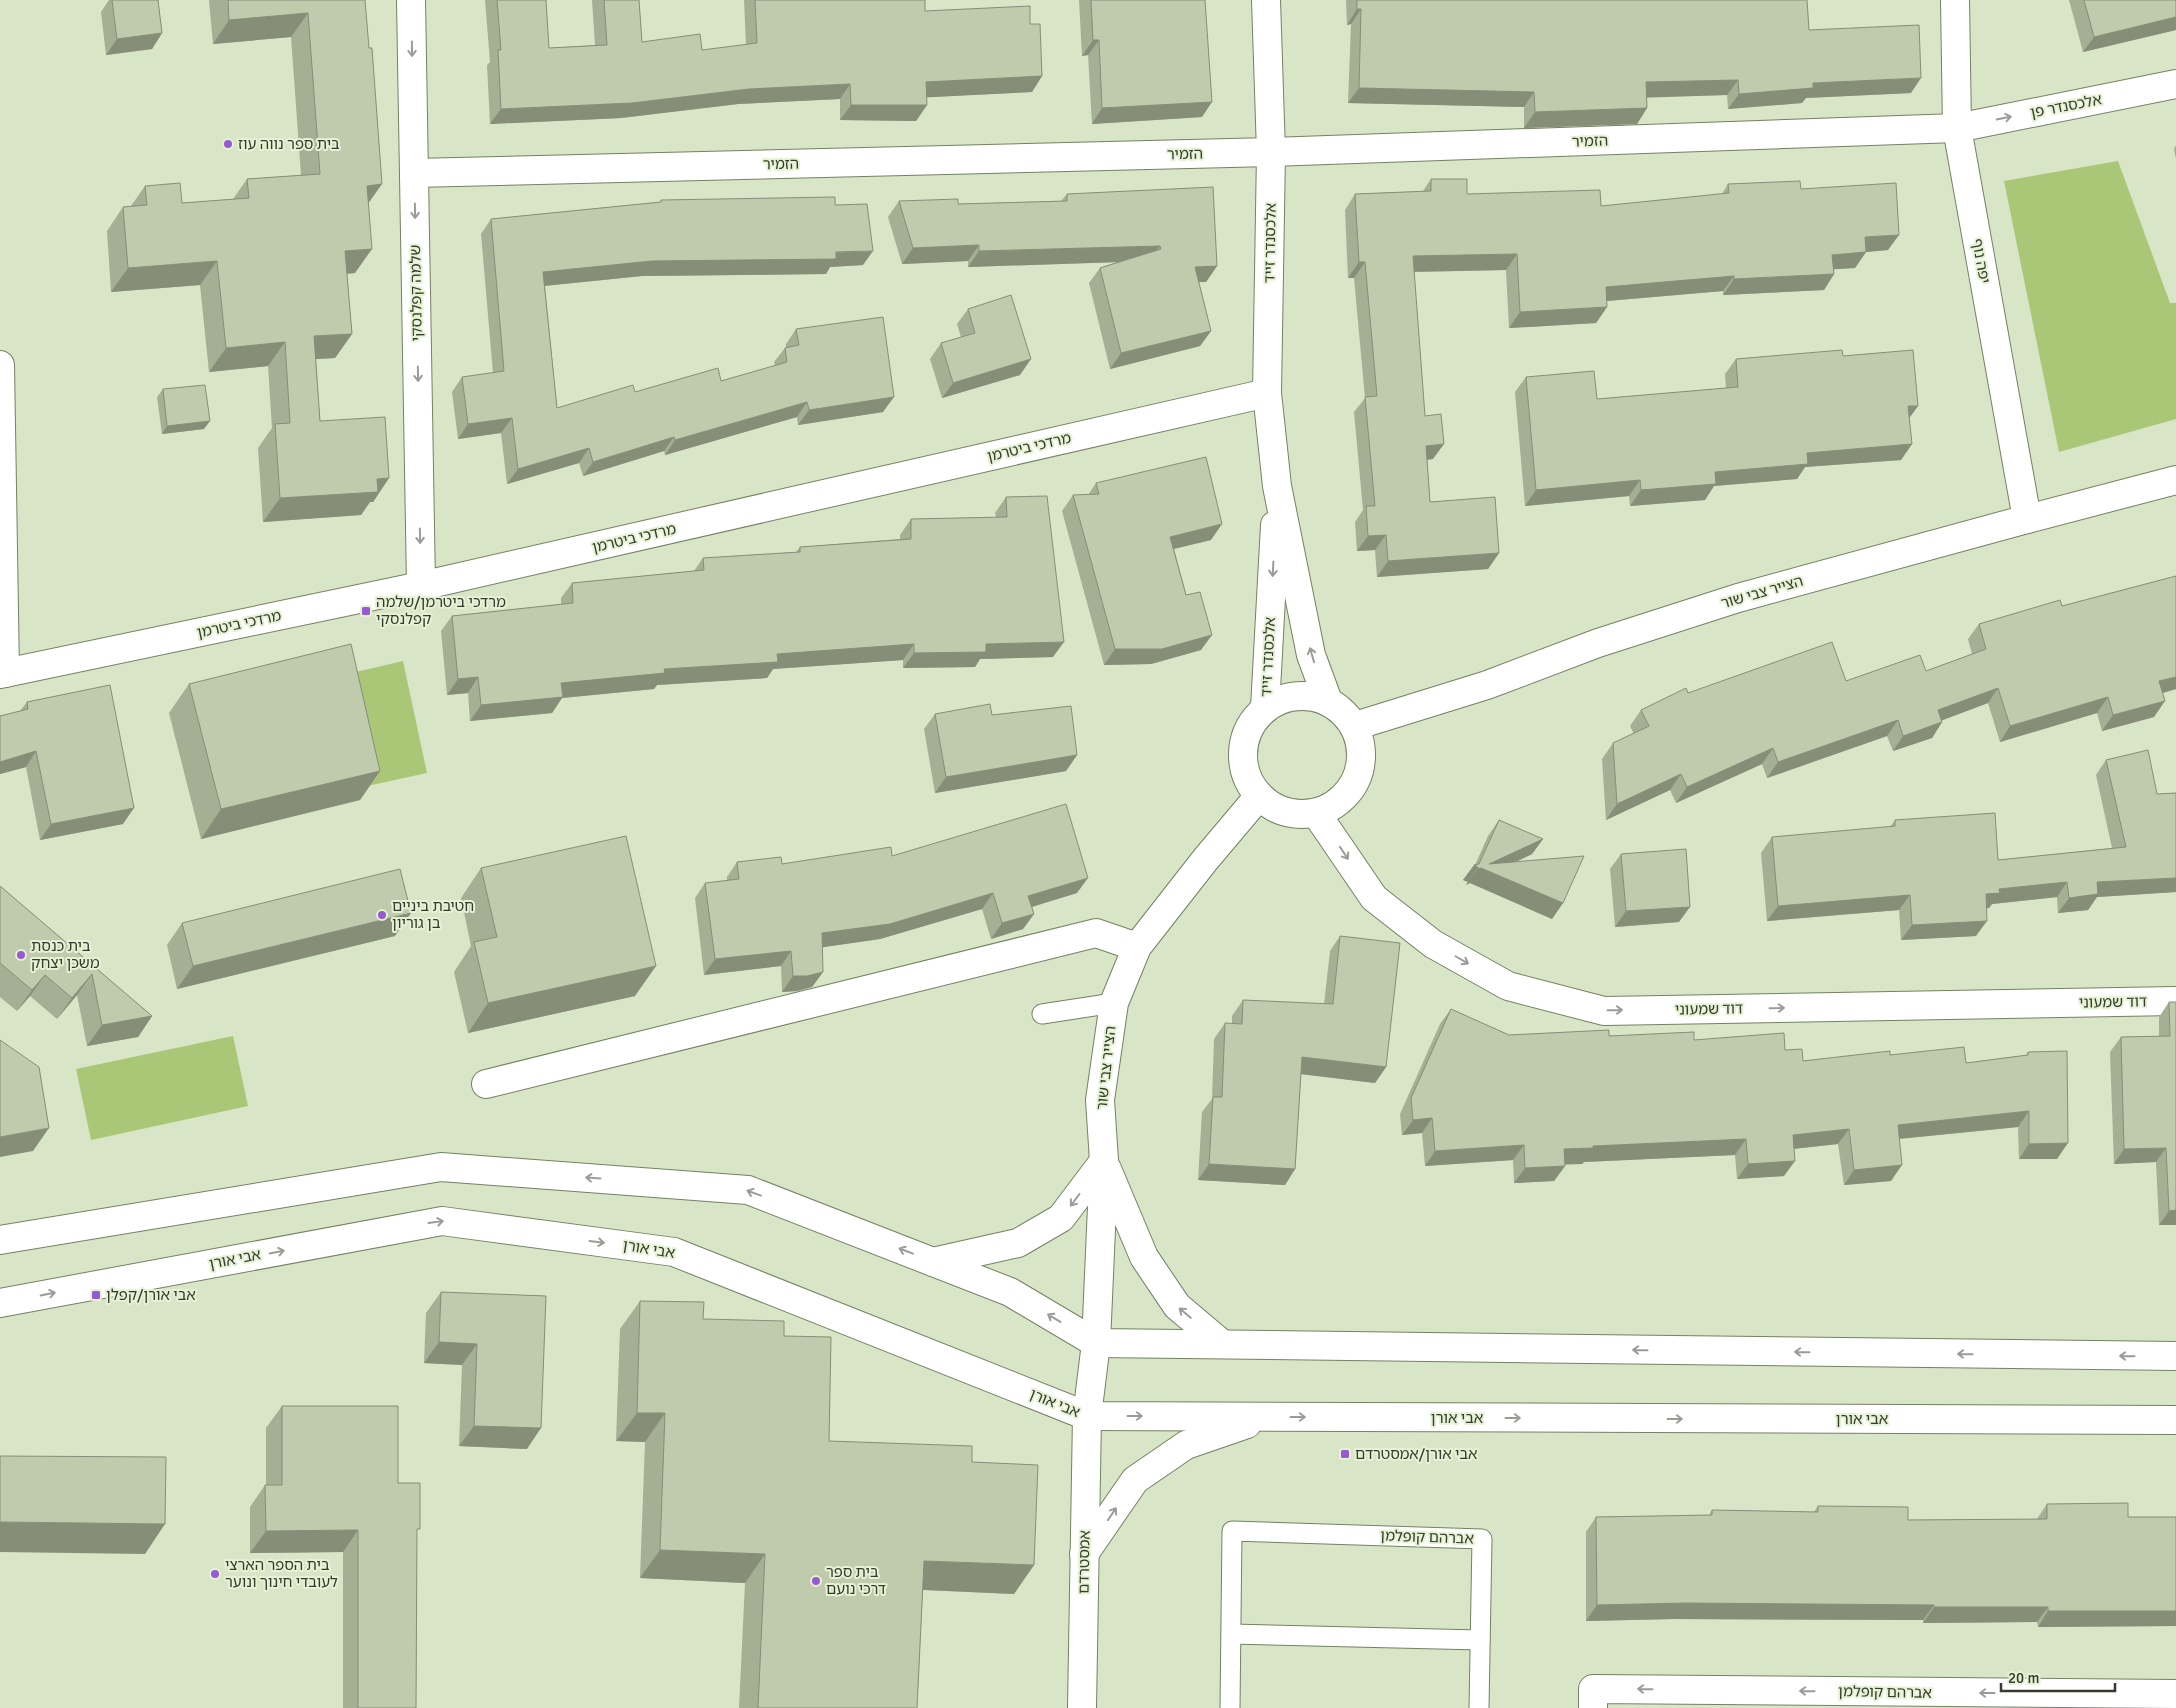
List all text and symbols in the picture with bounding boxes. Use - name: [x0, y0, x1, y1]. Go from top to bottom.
- one-way arrow: [407, 40, 417, 56]
- street label: אלכסנדר פן: [2029, 90, 2103, 122]
- one-way arrow: [1996, 113, 2012, 123]
- street label: הזמיר: [1572, 131, 1608, 151]
- place label: בית ספר נווה עוז: [238, 135, 340, 153]
- marker: בית ספר נווה עוז: [222, 138, 234, 150]
- street label: הזמיר: [1167, 145, 1203, 163]
- street label: הזמיר: [763, 155, 799, 173]
- one-way arrow: [410, 203, 419, 219]
- street label: אלכסנדר זייד: [1260, 203, 1280, 283]
- street label: יפה נוף: [1968, 237, 1994, 285]
- street label: שלמה קפלנסקי: [406, 245, 426, 341]
- one-way arrow: [413, 365, 422, 381]
- street label: מרדכי ביטרמן: [985, 429, 1073, 465]
- street label: מרדכי ביטרמן: [590, 520, 678, 556]
- one-way arrow: [416, 528, 425, 544]
- one-way arrow: [1268, 561, 1277, 577]
- street label: הצייר צבי שור: [1719, 572, 1805, 612]
- place label: מרדכי ביטרמן/שלמה קפלנסקי: [376, 593, 506, 628]
- marker: מרדכי ביטרמן/שלמה קפלנסקי: [360, 605, 372, 617]
- street label: מרדכי ביטרמן: [195, 606, 283, 642]
- street label: אלכסנדר זייד: [1257, 616, 1279, 698]
- one-way arrow: [1306, 647, 1316, 663]
- one-way arrow: [1339, 846, 1349, 860]
- place label: חטיבת ביניים בן גוריון: [392, 897, 474, 932]
- marker: חטיבת ביניים בן גוריון: [376, 909, 388, 921]
- place label: בית כנסת משכן יצחק: [31, 937, 100, 972]
- marker: בית כנסת משכן יצחק: [15, 949, 27, 961]
- one-way arrow: [1455, 955, 1470, 965]
- street label: דוד שמעוני: [2079, 992, 2147, 1012]
- street label: דוד שמעוני: [1675, 999, 1743, 1019]
- one-way arrow: [1769, 1003, 1785, 1012]
- one-way arrow: [1606, 1005, 1623, 1015]
- street label: הצייר צבי שור: [1093, 1025, 1119, 1111]
- one-way arrow: [585, 1174, 601, 1183]
- one-way arrow: [747, 1188, 763, 1197]
- one-way arrow: [1069, 1193, 1080, 1206]
- one-way arrow: [428, 1217, 444, 1227]
- street label: אבי אורן: [622, 1236, 676, 1262]
- one-way arrow: [589, 1237, 605, 1247]
- street label: אבי אורן: [208, 1245, 262, 1273]
- one-way arrow: [268, 1246, 284, 1256]
- one-way arrow: [899, 1246, 914, 1256]
- place label: אבי אורן/קפלן: [106, 1286, 196, 1304]
- one-way arrow: [40, 1289, 56, 1298]
- marker: אבי אורן/קפלן: [90, 1289, 102, 1301]
- one-way arrow: [1179, 1307, 1192, 1318]
- one-way arrow: [1047, 1312, 1061, 1322]
- one-way arrow: [1632, 1345, 1648, 1354]
- one-way arrow: [1795, 1347, 1811, 1357]
- one-way arrow: [1957, 1349, 1974, 1359]
- one-way arrow: [2120, 1351, 2136, 1361]
- street label: אבי אורן: [1027, 1385, 1083, 1421]
- street label: אבי אורן: [1431, 1409, 1483, 1427]
- street label: אבי אורן: [1836, 1410, 1888, 1428]
- one-way arrow: [1127, 1411, 1143, 1421]
- one-way arrow: [1290, 1412, 1306, 1422]
- one-way arrow: [1504, 1413, 1521, 1423]
- one-way arrow: [1667, 1414, 1683, 1424]
- place label: אבי אורן/אמסטרדם: [1355, 1445, 1478, 1463]
- marker: אבי אורן/אמסטרדם: [1339, 1448, 1351, 1460]
- one-way arrow: [1107, 1507, 1117, 1521]
- street label: אברהם קופלמן: [1380, 1526, 1474, 1548]
- street label: אמסטרדם: [1074, 1530, 1094, 1594]
- place label: בית הספר הארצי לעובדי חינוך ונוער: [225, 1556, 338, 1591]
- place label: בית ספר דרכי נועם: [826, 1563, 886, 1598]
- marker: בית הספר הארצי לעובדי חינוך ונוער: [209, 1568, 221, 1580]
- marker: בית ספר דרכי נועם: [810, 1575, 822, 1587]
- scale bar: [2001, 1660, 2115, 1692]
- text: 20 m: [2008, 1669, 2039, 1687]
- street label: אברהם קופלמן: [1838, 1682, 1932, 1702]
- one-way arrow: [1637, 1684, 1654, 1694]
- one-way arrow: [1800, 1686, 1816, 1696]
- one-way arrow: [1980, 1688, 1996, 1698]

